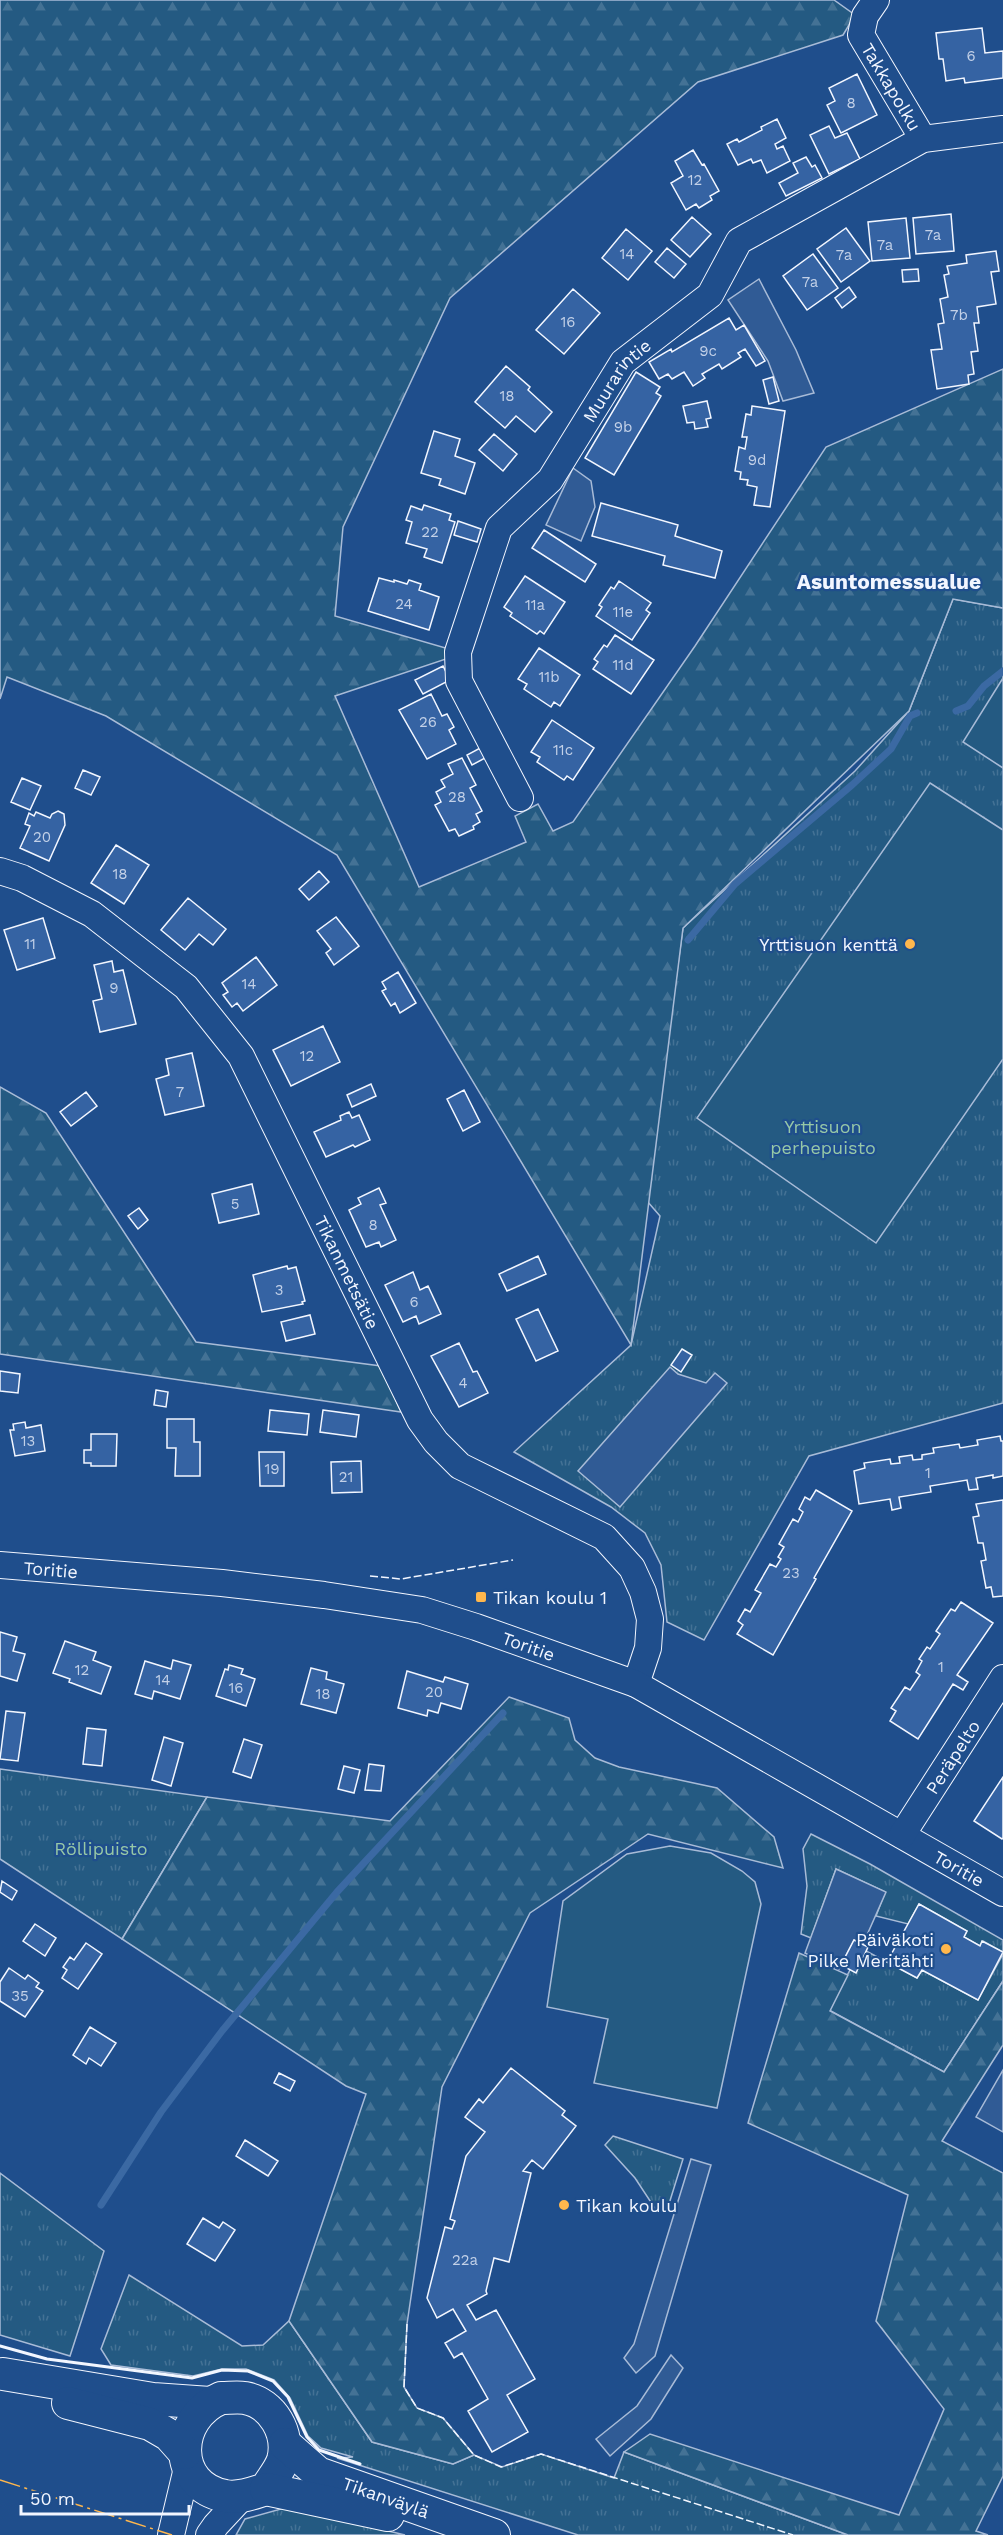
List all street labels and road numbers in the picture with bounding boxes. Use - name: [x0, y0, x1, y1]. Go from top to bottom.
- street label: Takkapolku: [858, 39, 926, 134]
- street label: Muurarintie: [578, 334, 655, 426]
- street label: Tikanmetsätie: [311, 1212, 384, 1332]
- street label: Toritie: [23, 1556, 79, 1582]
- street label: Toritie: [499, 1627, 558, 1665]
- street label: Peräpelto: [921, 1716, 984, 1798]
- street label: Toritie: [930, 1845, 988, 1891]
- street label: Tikanväylä: [340, 2472, 432, 2522]

